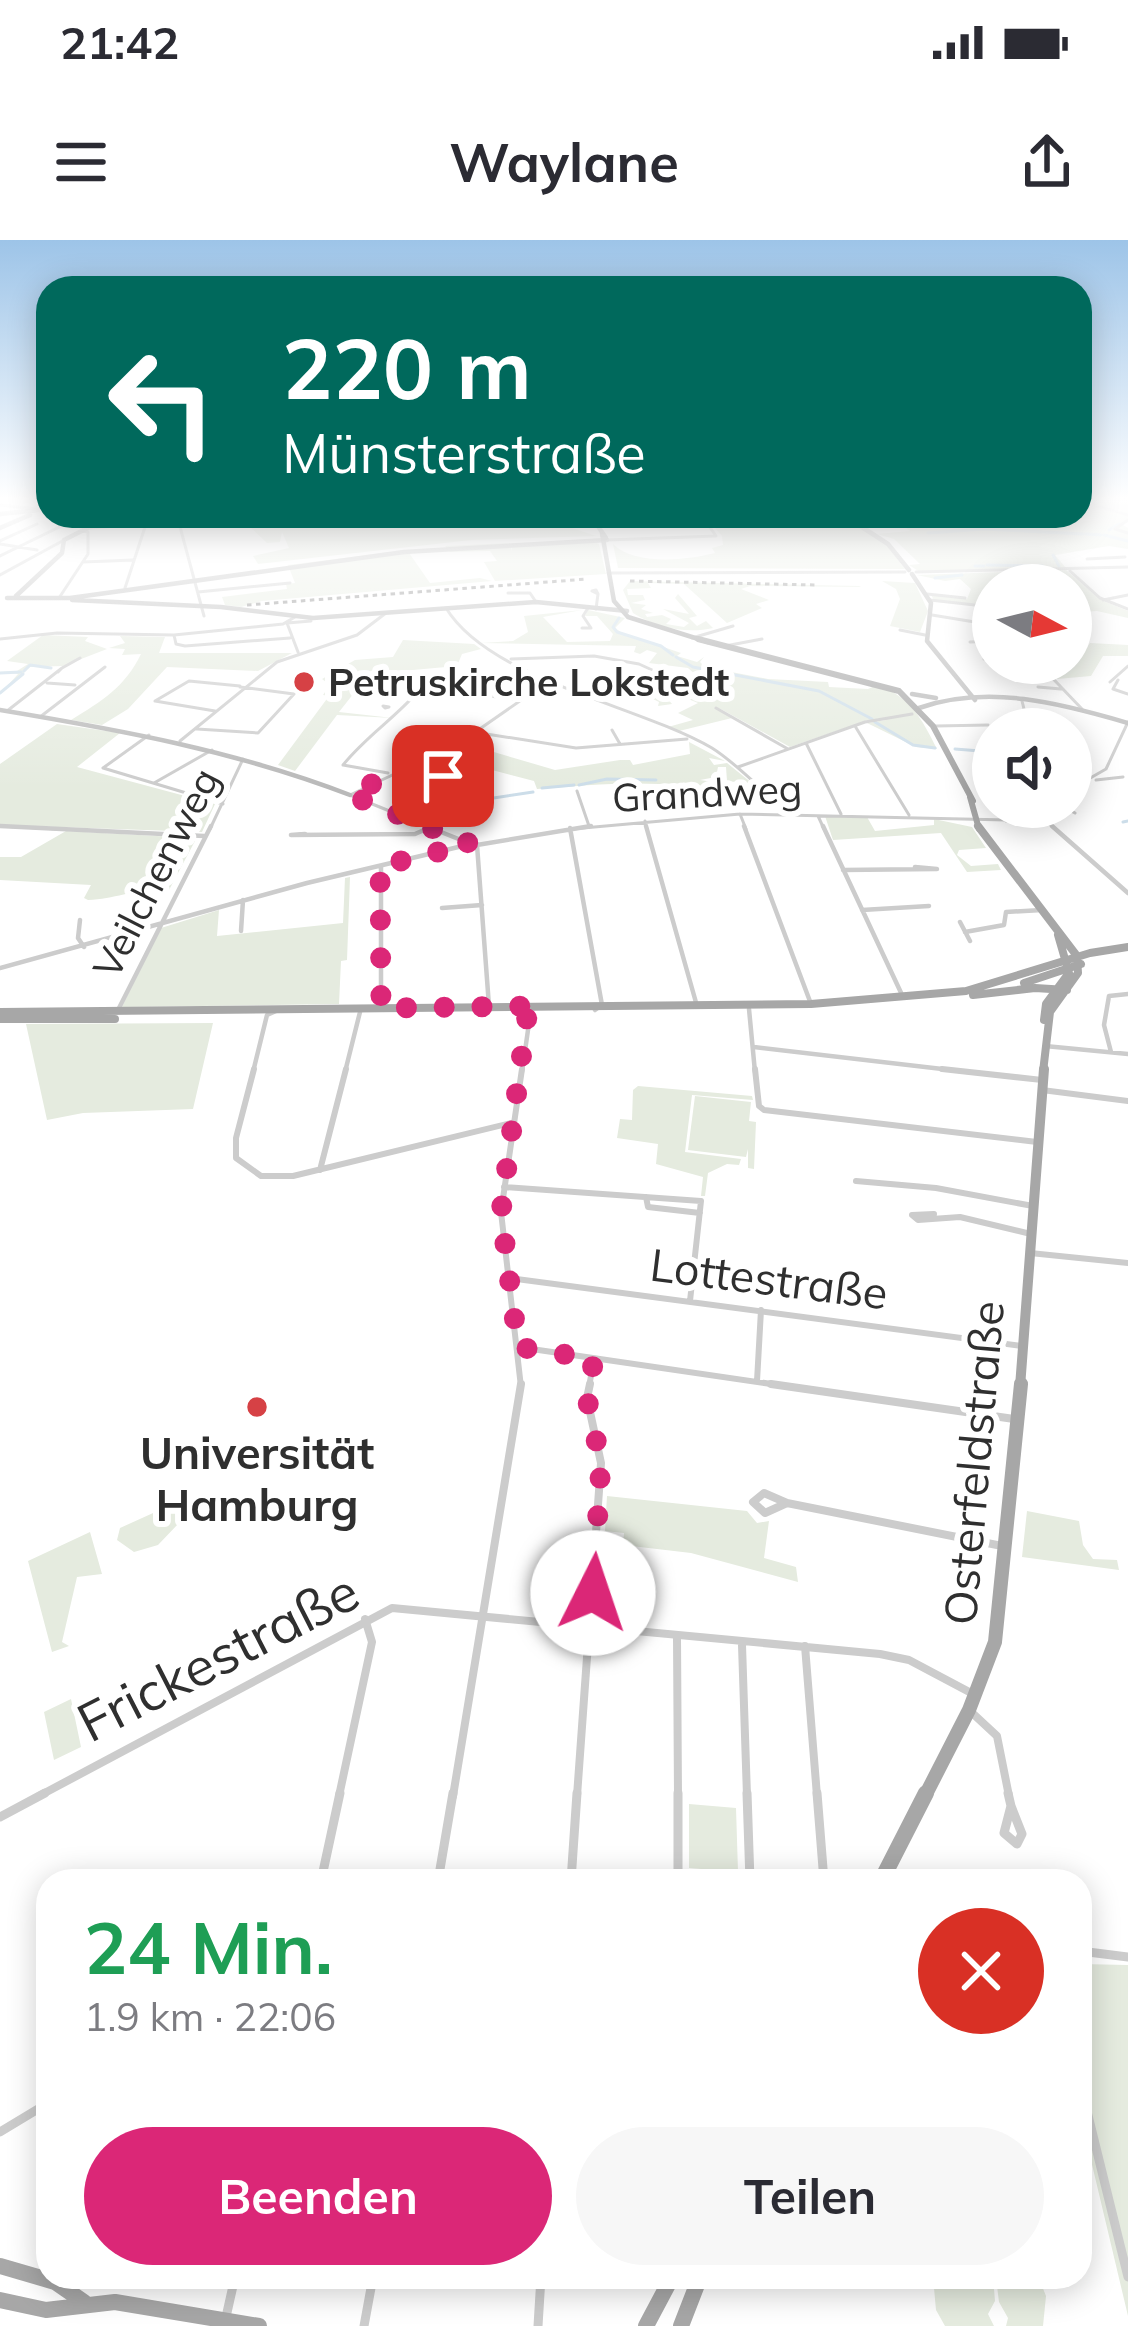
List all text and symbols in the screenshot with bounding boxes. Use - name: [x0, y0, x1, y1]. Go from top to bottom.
- text: 21:42: [60, 14, 179, 70]
- text: Waylane: [449, 128, 679, 196]
- icon: menu: [48, 129, 114, 195]
- icon: share: [1014, 129, 1080, 195]
- text: 220 m: [282, 315, 532, 420]
- icon: left: [84, 324, 240, 480]
- text: Münsterstraße: [282, 419, 646, 487]
- north arrow: [972, 564, 1092, 684]
- map controls: [972, 564, 1092, 828]
- place label: Petruskirche Lokstedt: [328, 657, 730, 706]
- marker: Petruskirche Lokstedt: [291, 669, 317, 695]
- button: sound: [972, 708, 1092, 828]
- pin: [392, 725, 494, 827]
- icon: arrive: [410, 743, 476, 809]
- street label: Veilchenweg: [82, 760, 229, 986]
- street label: Grandweg: [611, 763, 803, 822]
- street label: Lottestraße: [647, 1236, 891, 1320]
- street label: Osterfeldstraße: [931, 1299, 1015, 1627]
- marker: Universität Hamburg: [244, 1394, 270, 1420]
- place label: Universität Hamburg: [140, 1424, 374, 1532]
- position arrow: [530, 1530, 656, 1656]
- street label: Frickestraße: [66, 1556, 369, 1756]
- text: 24 Min.: [84, 1902, 333, 1992]
- button: close: [918, 1908, 1044, 2034]
- text: 1.9 km · 22:06: [84, 1992, 336, 2041]
- button: Beenden: [84, 2127, 552, 2265]
- button: Teilen: [576, 2127, 1044, 2265]

